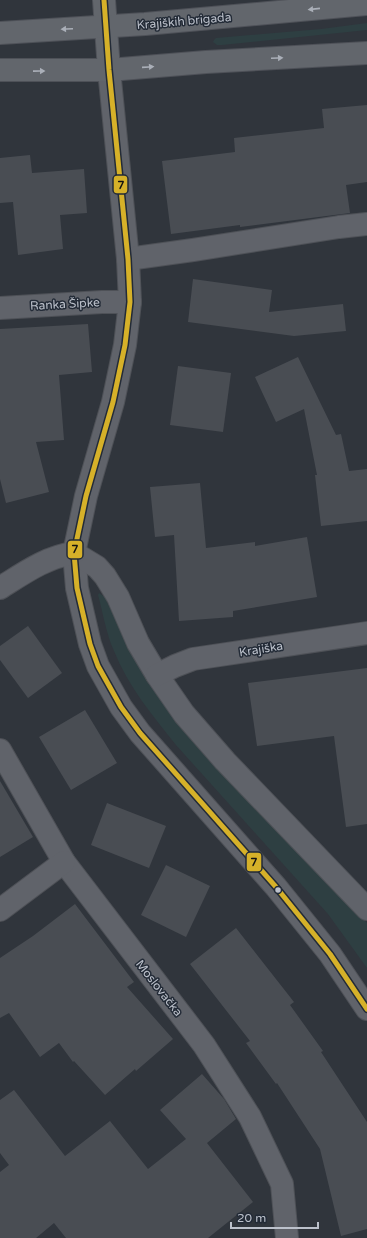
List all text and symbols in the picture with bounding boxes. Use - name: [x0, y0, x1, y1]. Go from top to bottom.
- one-way arrow: [308, 5, 320, 12]
- street label: Krajiških brigada: [136, 10, 232, 32]
- one-way arrow: [61, 26, 73, 33]
- one-way arrow: [271, 55, 284, 61]
- one-way arrow: [142, 63, 154, 70]
- one-way arrow: [33, 68, 46, 74]
- line badge: 7: [113, 175, 128, 194]
- text: 7: [118, 179, 125, 192]
- street label: Ranka Šipke: [30, 295, 100, 313]
- line badge: 7: [67, 540, 83, 559]
- text: 7: [72, 543, 79, 556]
- street label: Krajiška: [238, 639, 284, 659]
- line badge: 7: [246, 852, 262, 872]
- text: 7: [251, 856, 258, 869]
- unlabelled marker: [273, 885, 283, 895]
- street label: Moslovačka: [133, 957, 185, 1019]
- scale bar: [231, 1204, 318, 1230]
- text: 20 m: [237, 1211, 266, 1225]

